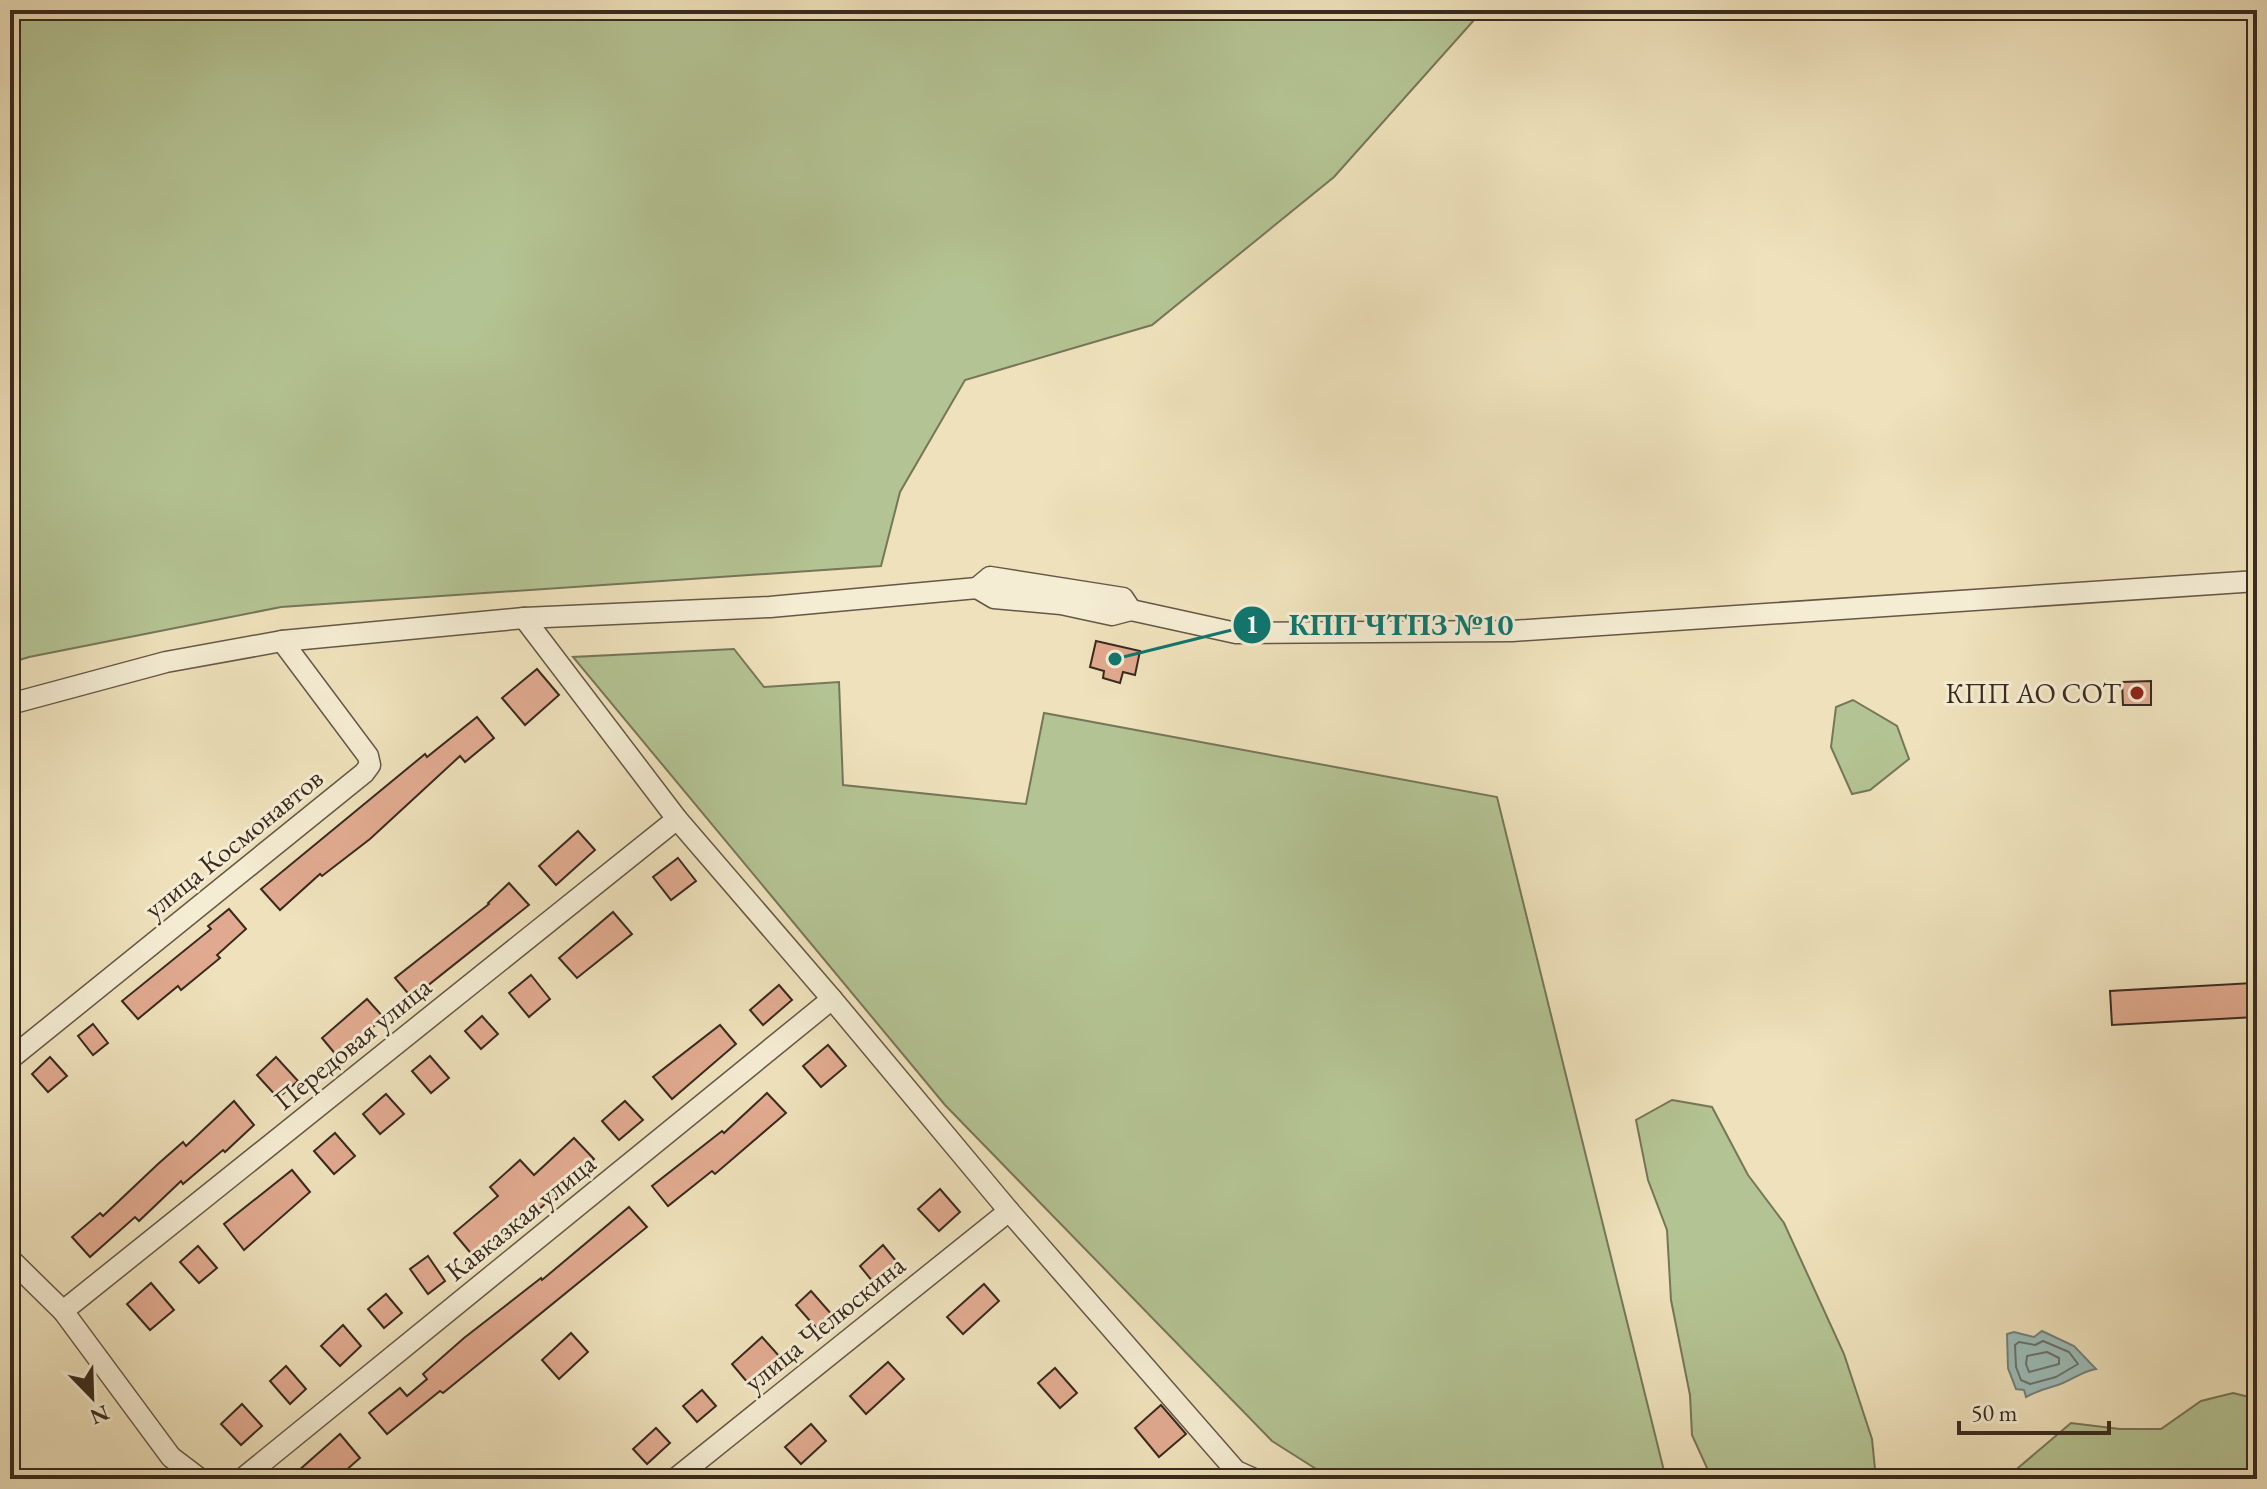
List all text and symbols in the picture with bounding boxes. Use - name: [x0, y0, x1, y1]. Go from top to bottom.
- callout: КПП ЧТПЗ №10: [1232, 598, 1529, 652]
- text: КПП ЧТПЗ №10: [1289, 605, 1513, 644]
- text: 1: [1246, 609, 1258, 640]
- place label: КПП АО СОТ: [1946, 675, 2121, 711]
- marker: КПП АО СОТ: [2128, 684, 2146, 702]
- street label: улица Космонавтов: [136, 760, 330, 926]
- street label: Передовая улица: [266, 968, 439, 1118]
- street label: Кавказкая улица: [437, 1145, 603, 1289]
- street label: улица Челюскина: [736, 1246, 913, 1399]
- north arrow: [52, 1357, 132, 1437]
- scale bar: [1959, 1385, 2109, 1435]
- text: 50 m: [1971, 1397, 2018, 1428]
- text: N: [86, 1398, 113, 1432]

